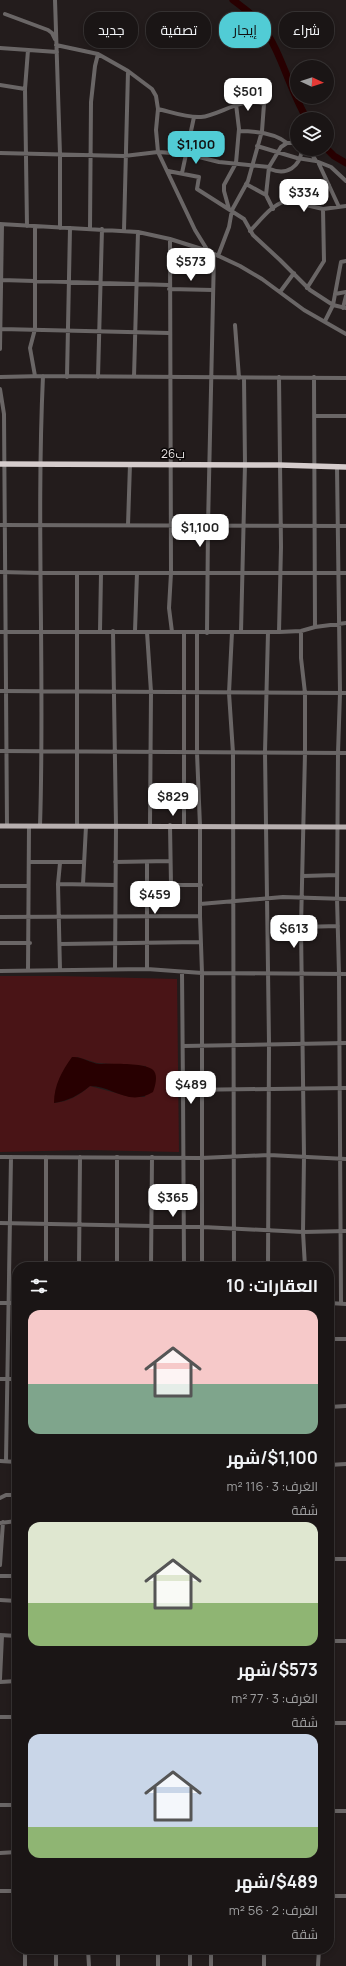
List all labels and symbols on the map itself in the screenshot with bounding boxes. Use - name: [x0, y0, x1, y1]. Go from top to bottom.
- north arrow: [290, 60, 334, 104]
- pin: $501: [224, 78, 272, 112]
- pin: $1,100: [163, 131, 229, 165]
- pin: $334: [280, 179, 328, 213]
- pin: $573: [167, 248, 215, 282]
- street label: 26ب: [161, 445, 185, 462]
- pin: $1,100: [167, 514, 233, 548]
- pin: $829: [149, 783, 197, 817]
- pin: $459: [131, 881, 179, 915]
- pin: $613: [270, 915, 318, 949]
- pin: $489: [167, 1071, 215, 1105]
- pin: $365: [149, 1184, 197, 1218]

